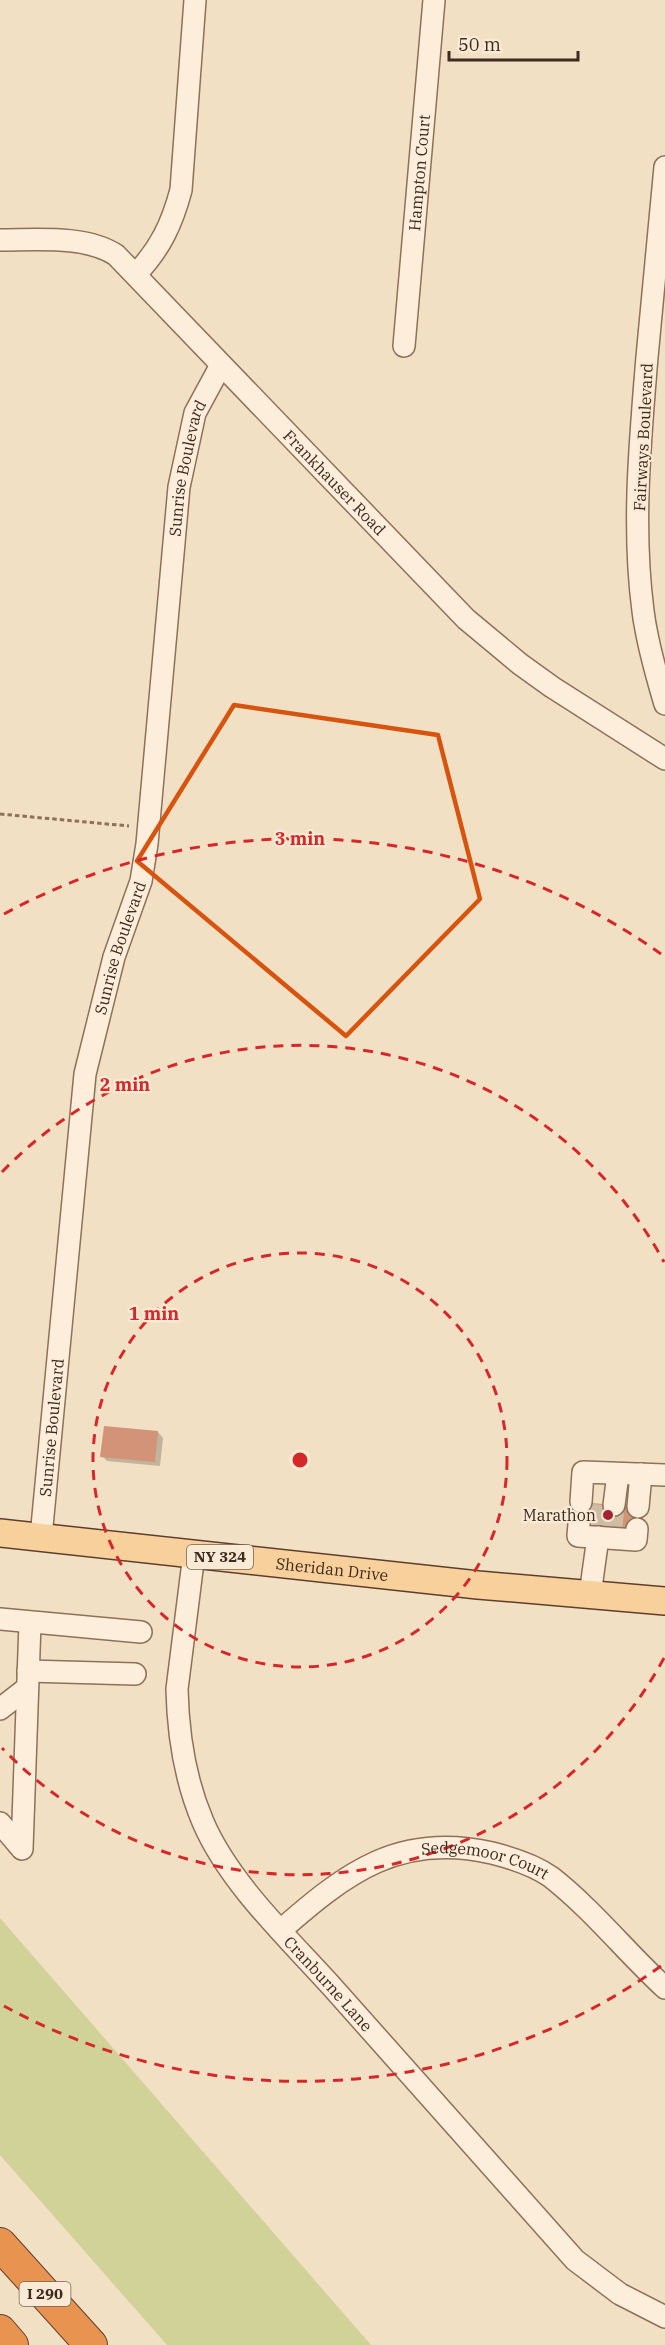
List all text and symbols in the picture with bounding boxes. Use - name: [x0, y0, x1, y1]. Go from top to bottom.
- scale bar: [449, 24, 578, 62]
- text: 50 m: [458, 33, 501, 56]
- street label: Hampton Court: [404, 113, 434, 232]
- street label: Fairways Boulevard: [629, 362, 657, 512]
- street label: Sunrise Boulevard: [165, 396, 210, 537]
- street label: Frankhauser Road: [279, 425, 390, 540]
- text: 3 min: [275, 827, 325, 850]
- street label: Sunrise Boulevard: [90, 878, 150, 1017]
- text: 2 min: [100, 1073, 150, 1096]
- text: 1 min: [129, 1302, 179, 1325]
- street label: Sunrise Boulevard: [35, 1357, 68, 1498]
- centre of rings: [290, 1450, 310, 1470]
- place label: Marathon: [523, 1505, 596, 1525]
- marker: Marathon: [601, 1508, 615, 1522]
- road number: NY 324: [187, 1545, 253, 1569]
- street label: Sheridan Drive: [275, 1553, 389, 1585]
- street label: Sedgemoor Court: [420, 1837, 553, 1883]
- street label: Cranburne Lane: [280, 1932, 377, 2036]
- road number: I 290: [20, 2282, 70, 2306]

